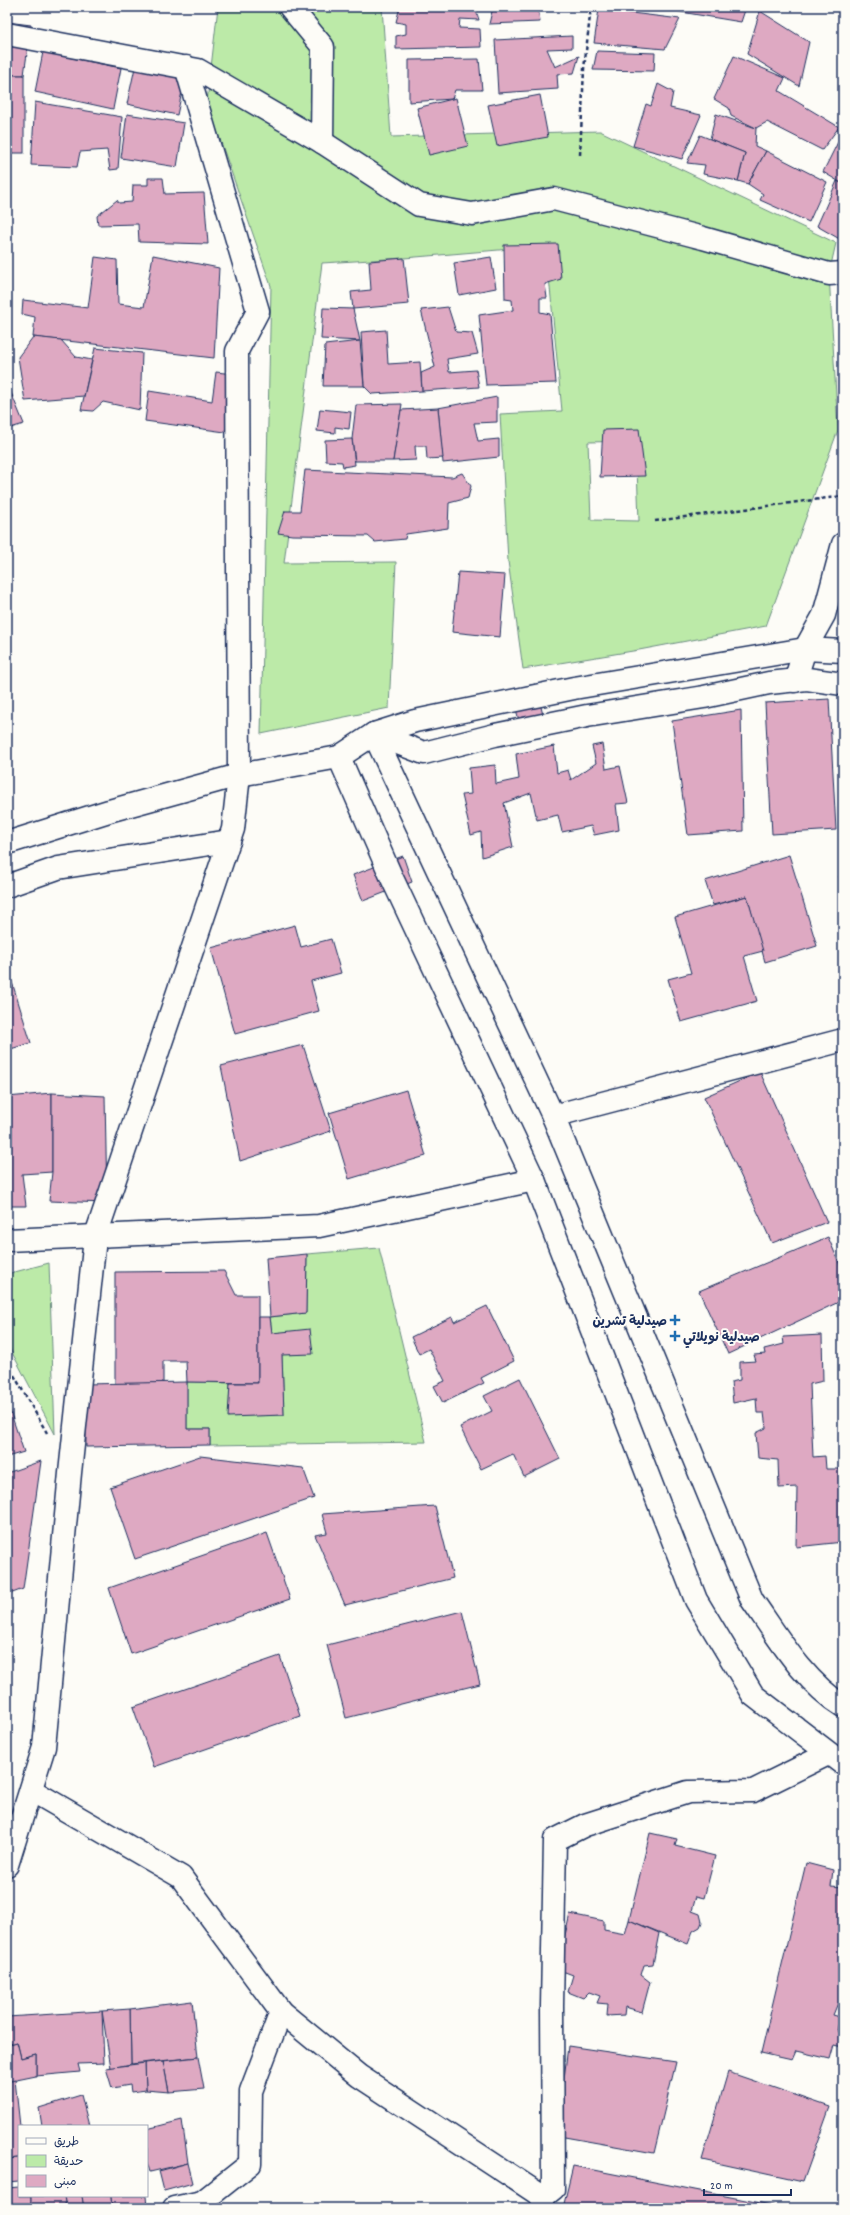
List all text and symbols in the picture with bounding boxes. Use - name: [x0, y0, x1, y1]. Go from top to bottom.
- place label: صيدلية تشرين: [593, 1313, 667, 1332]
- marker: صيدلية تشرين: [670, 1315, 680, 1325]
- place label: صيدلية نويلاتي: [683, 1329, 760, 1349]
- marker: صيدلية نويلاتي: [670, 1331, 680, 1341]
- legend: [18, 2125, 148, 2197]
- text: طريق: [54, 2134, 79, 2151]
- text: حديقة: [54, 2154, 83, 2171]
- scale bar: [704, 2171, 791, 2197]
- text: مبنى: [54, 2174, 77, 2191]
- text: 20 m: [710, 2178, 733, 2195]

